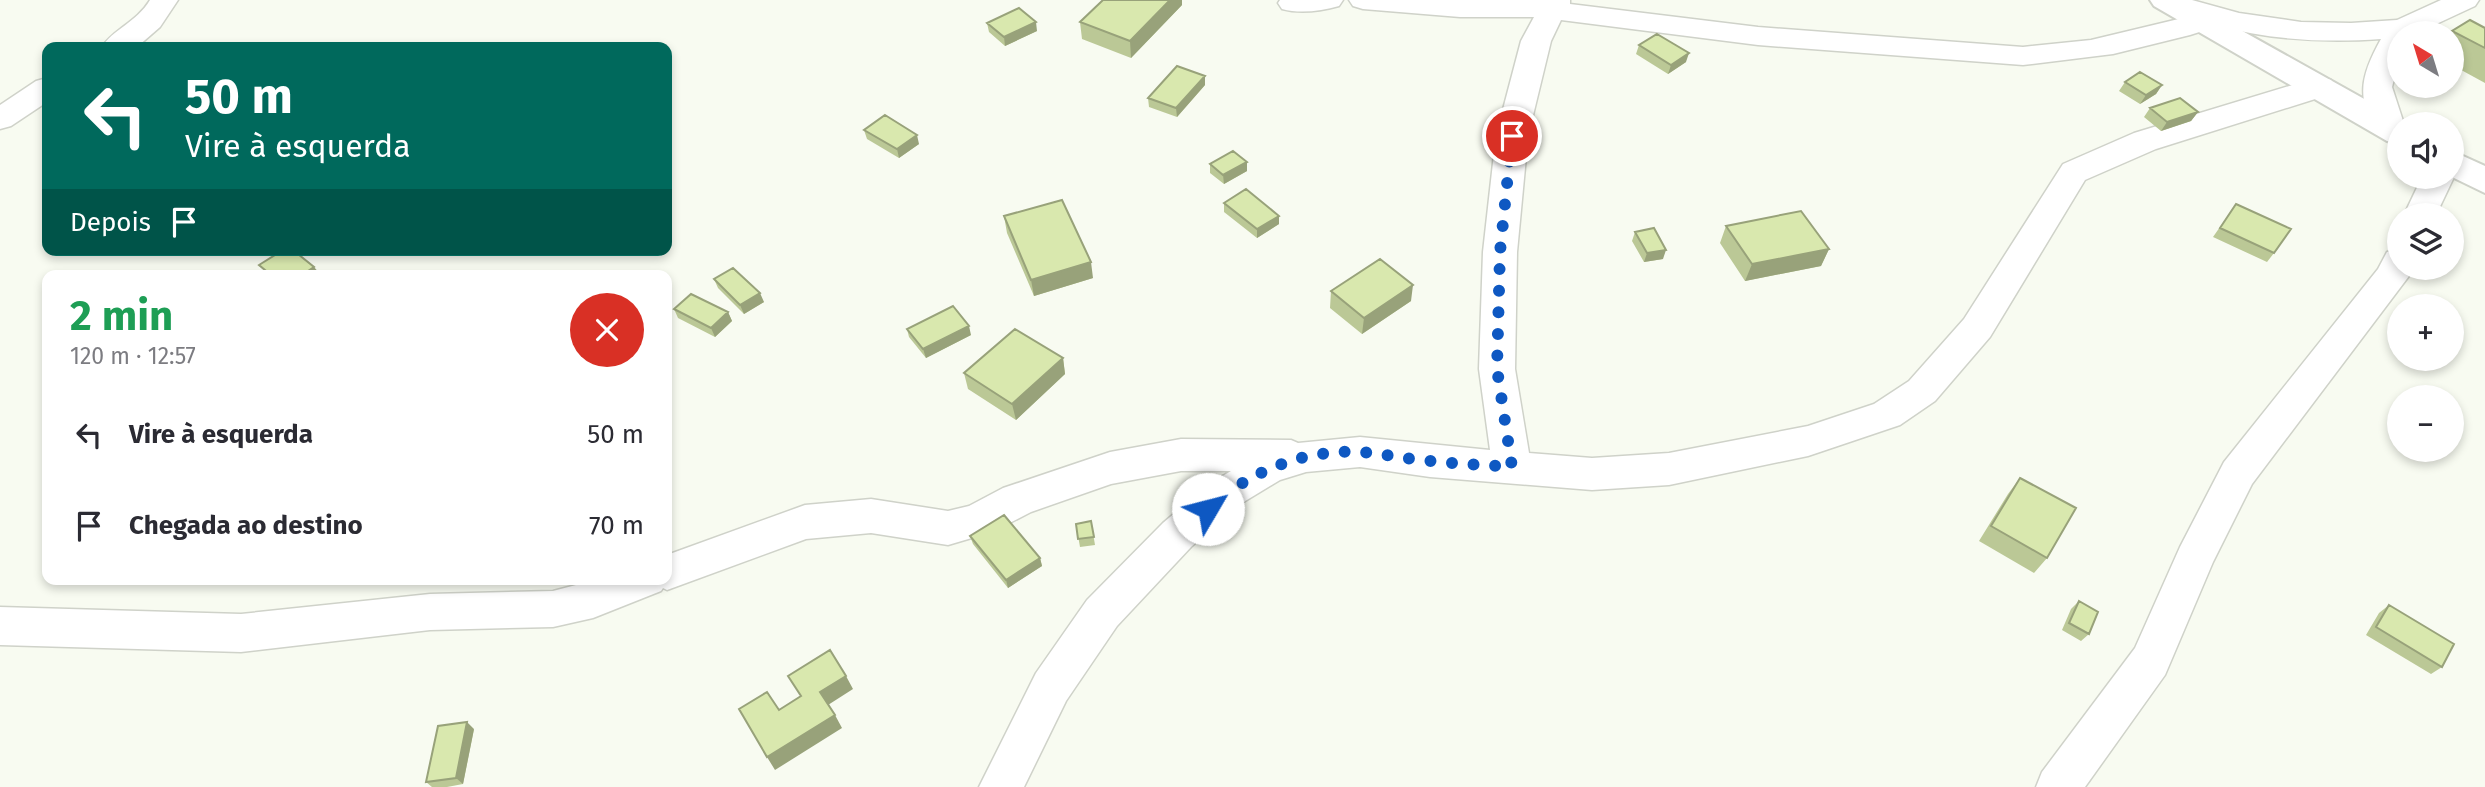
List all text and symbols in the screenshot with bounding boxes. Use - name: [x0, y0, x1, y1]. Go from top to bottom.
- north arrow: [2387, 21, 2464, 98]
- map controls: [2387, 21, 2464, 462]
- text: 50 m: [185, 67, 293, 126]
- icon: left: [70, 70, 161, 161]
- pin: [1482, 106, 1542, 166]
- button: sound: [2387, 112, 2464, 189]
- icon: arrive: [1493, 117, 1531, 155]
- text: Vire à esquerda: [185, 127, 411, 165]
- icon: arrive: [165, 203, 203, 241]
- button: layers: [2387, 203, 2464, 280]
- text: Depois: [70, 207, 151, 238]
- text: 2 min: [70, 291, 173, 341]
- button: close: [570, 293, 644, 367]
- button: +: [2387, 294, 2464, 371]
- text: 120 m · 12:57: [70, 342, 196, 370]
- button: −: [2387, 385, 2464, 462]
- icon: left: [70, 416, 108, 454]
- text: Vire à esquerda: [129, 419, 313, 450]
- text: 50 m: [587, 419, 644, 450]
- position arrow: [1171, 472, 1245, 546]
- icon: arrive: [70, 507, 108, 545]
- text: Chegada ao destino: [129, 510, 363, 541]
- text: 70 m: [589, 510, 644, 541]

